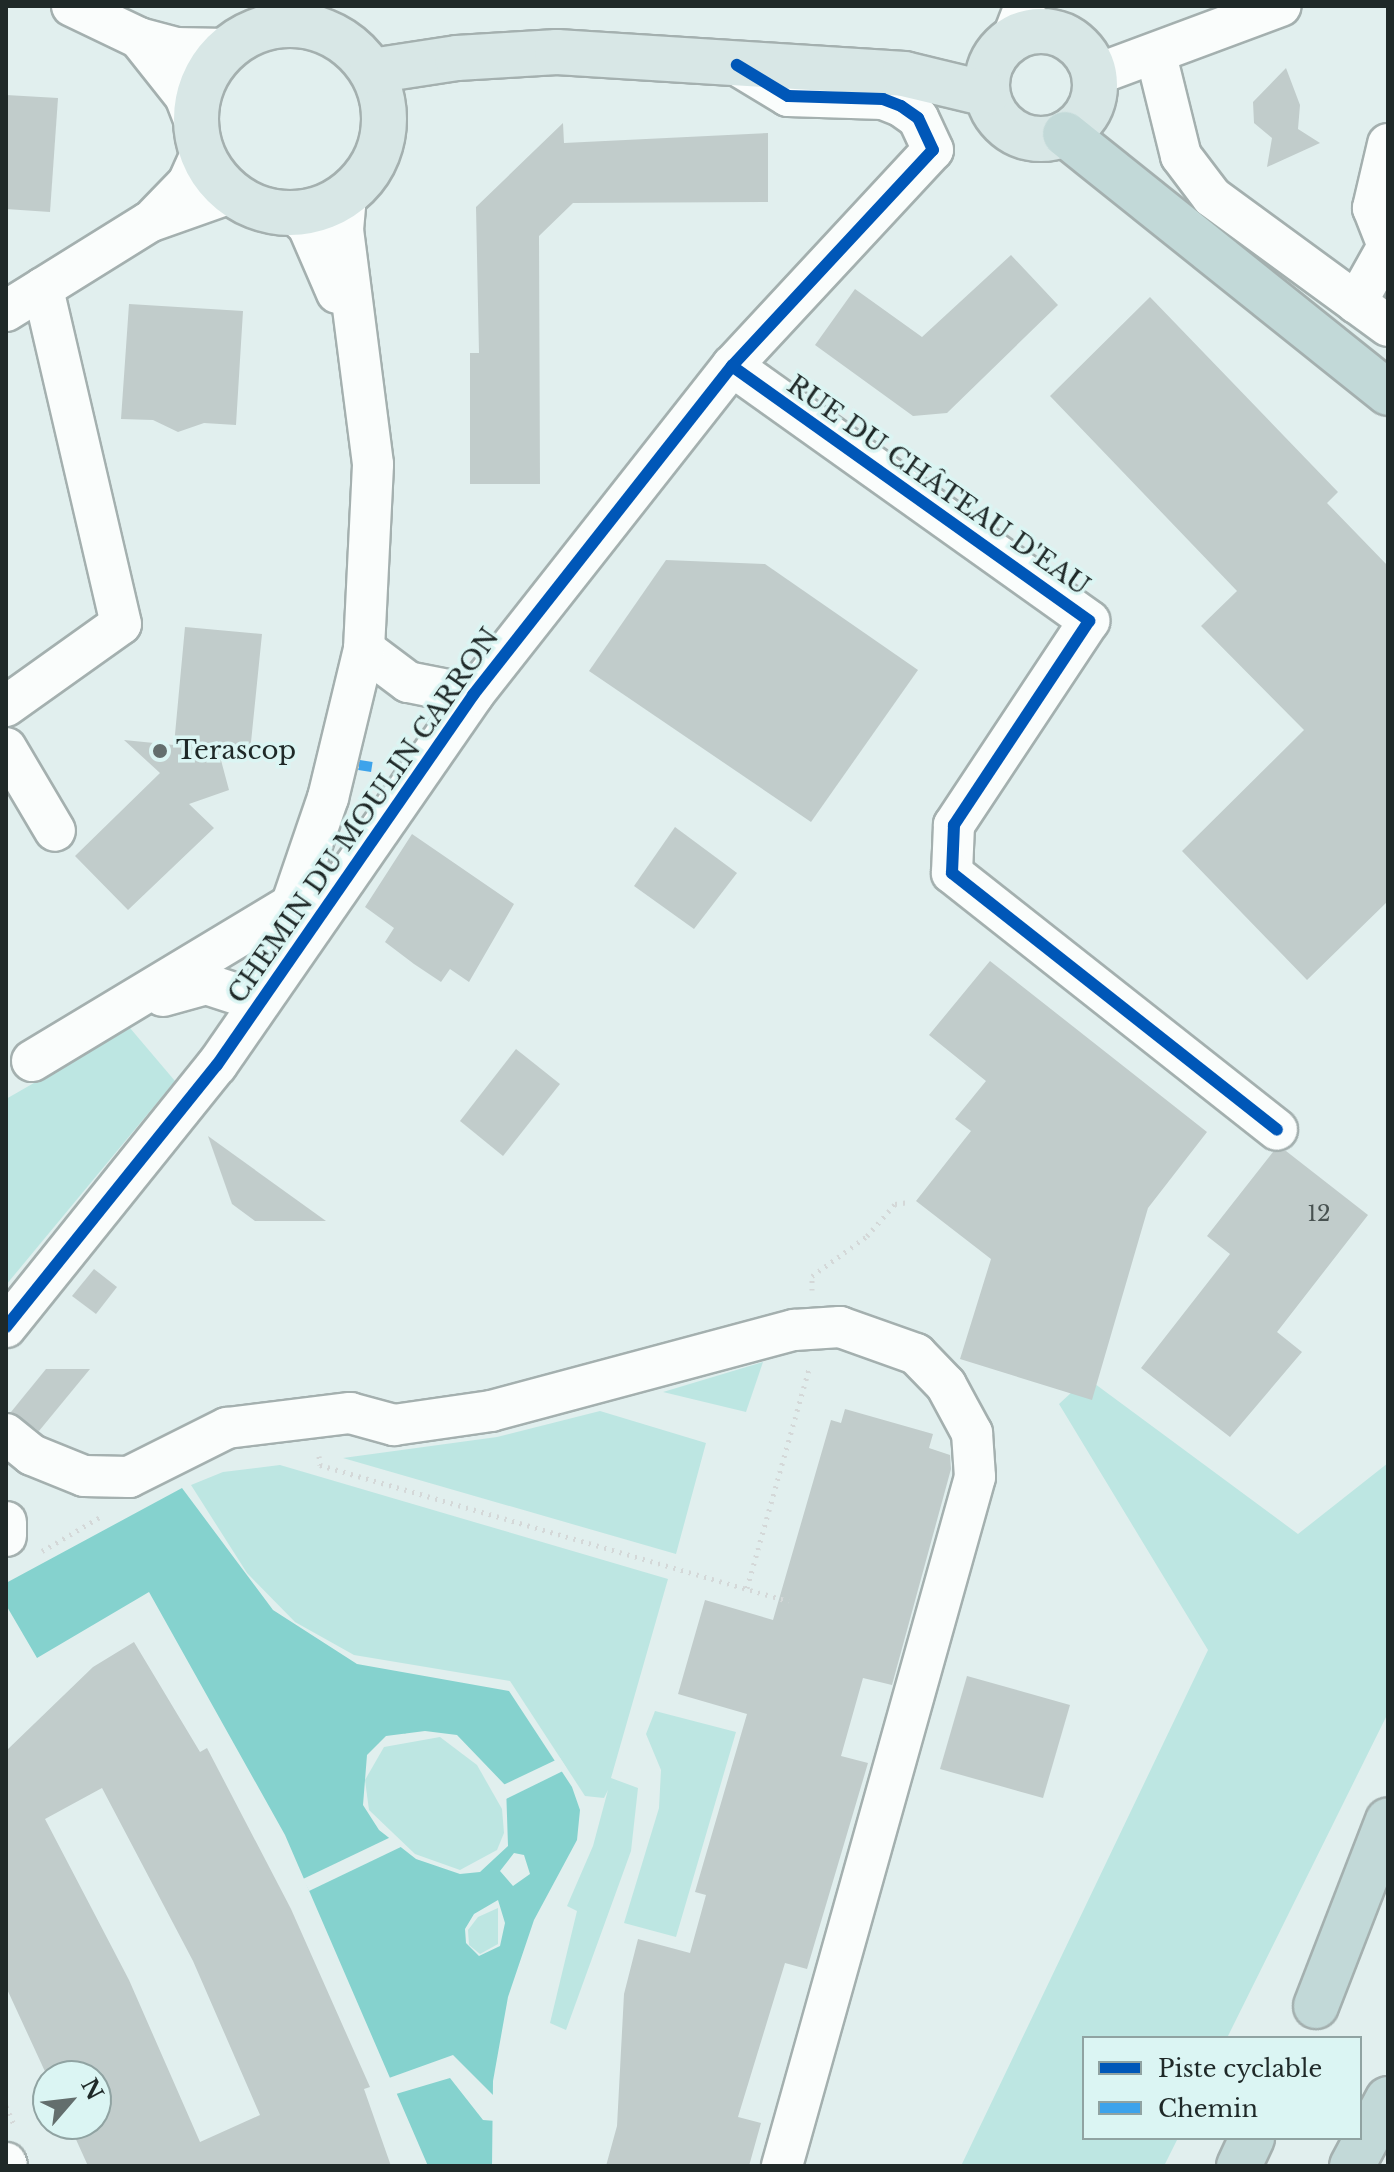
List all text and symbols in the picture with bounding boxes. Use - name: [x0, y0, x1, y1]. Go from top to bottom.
- street label: RUE DU CHÂTEAU D'EAU: [781, 370, 1095, 602]
- street label: CHEMIN DU MOULIN CARRON: [222, 622, 506, 1010]
- place label: Terascop: [176, 735, 296, 767]
- marker: Terascop: [151, 742, 169, 760]
- house number: 12: [1307, 1201, 1331, 1227]
- legend: [1082, 2036, 1362, 2140]
- text: Piste cyclable: [1158, 2054, 1322, 2083]
- north arrow: [32, 2060, 112, 2140]
- text: N: [75, 2074, 109, 2105]
- text: Chemin: [1158, 2094, 1258, 2123]

